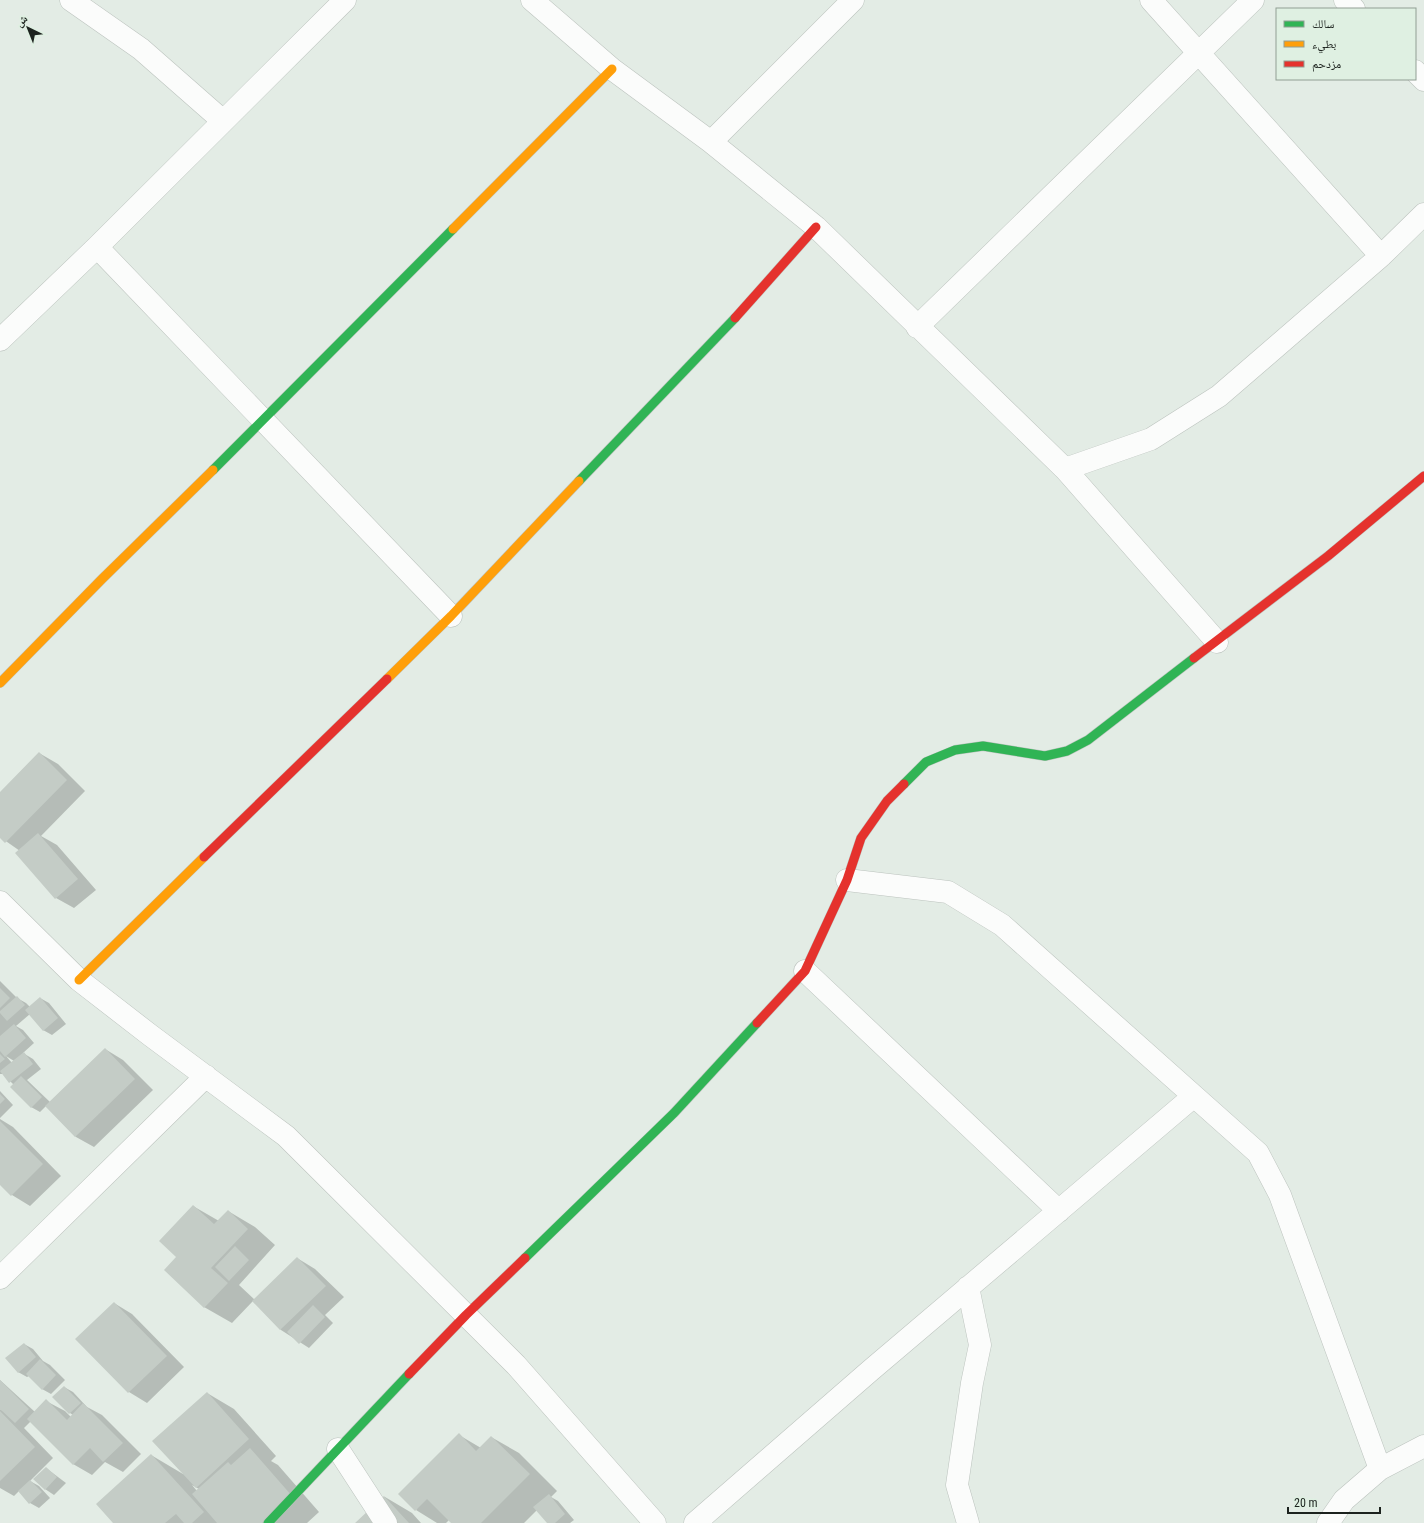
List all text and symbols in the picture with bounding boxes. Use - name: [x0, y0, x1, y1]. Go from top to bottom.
- north arrow: [8, 8, 48, 48]
- legend: [1276, 8, 1416, 80]
- text: ش: [13, 12, 31, 31]
- text: سالك: [1312, 17, 1334, 31]
- text: بطيء: [1312, 37, 1336, 54]
- text: مزدحم: [1312, 57, 1341, 72]
- scale bar: [1288, 1489, 1380, 1515]
- text: 20 m: [1294, 1496, 1318, 1510]

